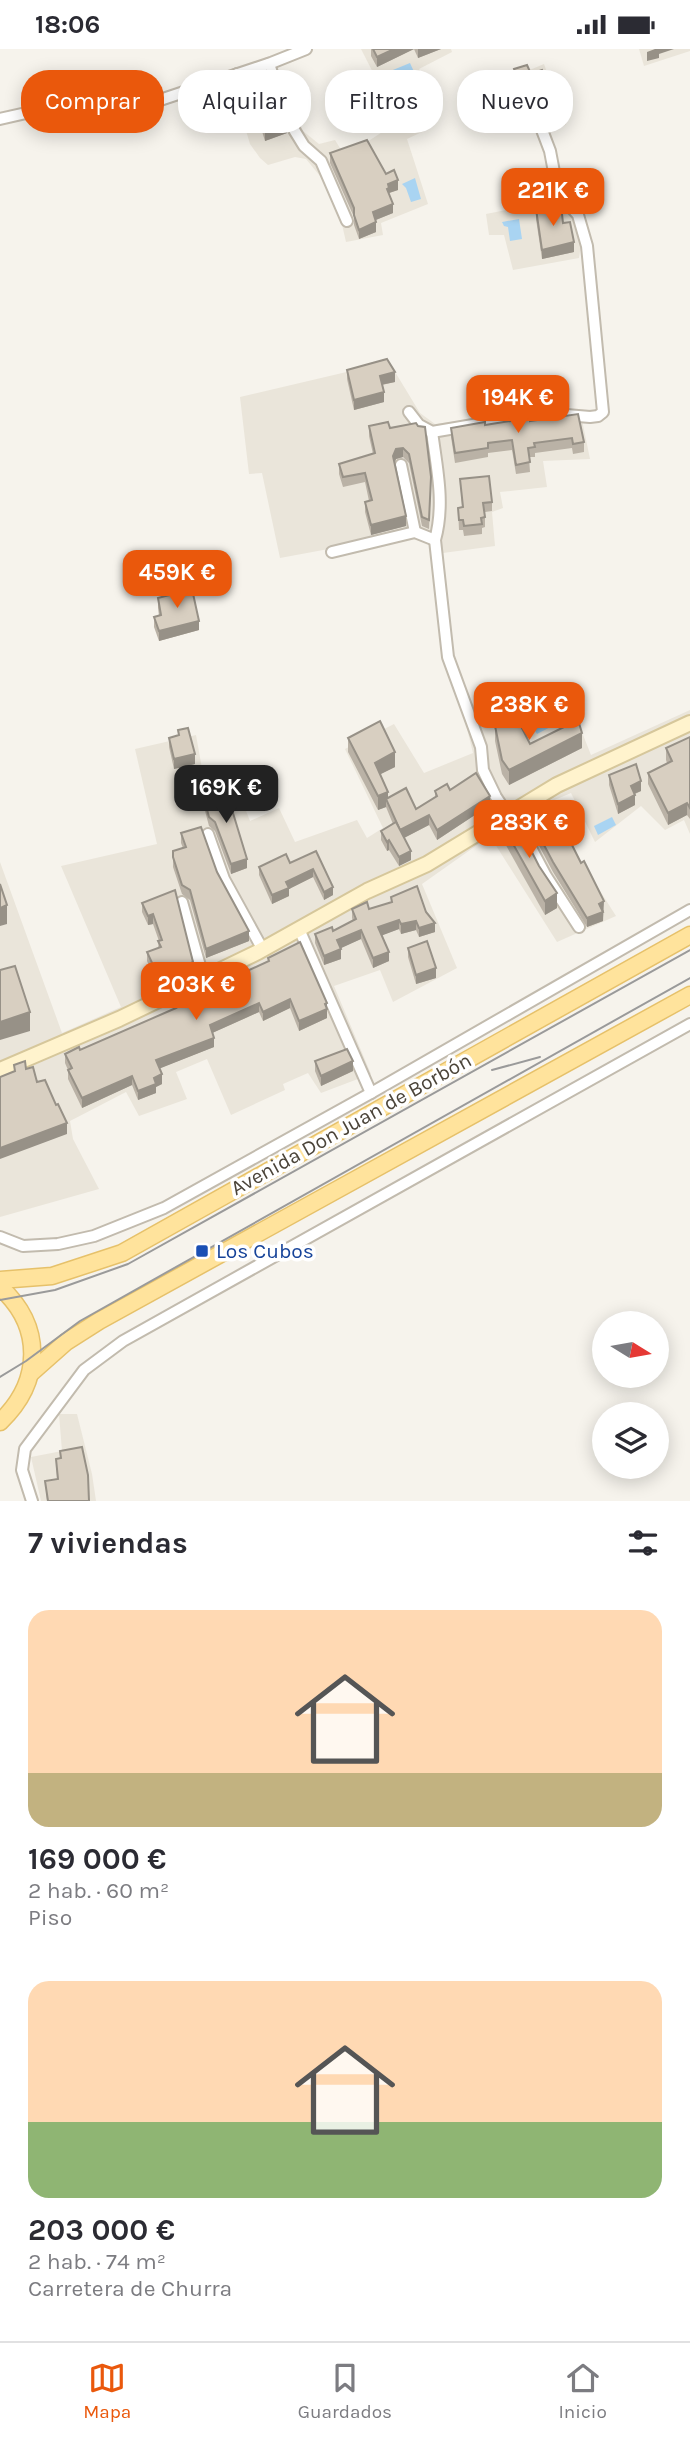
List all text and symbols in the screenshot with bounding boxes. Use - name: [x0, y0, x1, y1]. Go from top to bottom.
- text: 18:06: [35, 9, 100, 40]
- chip: Comprar: [21, 70, 164, 133]
- chip: Alquilar: [178, 70, 311, 133]
- chip: Filtros: [325, 70, 443, 133]
- chip: Nuevo: [457, 70, 573, 133]
- pin: 221K €: [496, 169, 610, 228]
- text: 221K €: [517, 177, 589, 204]
- pin: 194K €: [461, 375, 575, 435]
- text: 194K €: [482, 384, 554, 411]
- pin: 459K €: [120, 551, 234, 610]
- text: 459K €: [139, 559, 215, 586]
- pin: 238K €: [472, 683, 586, 742]
- text: 238K €: [490, 691, 568, 718]
- pin: 169K €: [169, 765, 283, 825]
- text: 169K €: [190, 774, 262, 801]
- pin: 283K €: [472, 801, 586, 860]
- text: 283K €: [490, 809, 568, 836]
- pin: 203K €: [139, 963, 253, 1022]
- text: 203K €: [157, 971, 235, 998]
- street label: Avenida Don Juan de Borbón: [227, 1048, 475, 1200]
- place label: Los Cubos: [216, 1239, 314, 1263]
- marker: Los Cubos: [194, 1243, 210, 1259]
- north arrow: [592, 1311, 668, 1388]
- map controls: [592, 1311, 669, 1479]
- button: layers: [592, 1402, 669, 1479]
- icon: filters: [624, 1524, 662, 1562]
- text: 7 viviendas: [28, 1525, 188, 1561]
- icon: home: [282, 1656, 408, 1782]
- text: 169 000 €: [28, 1841, 166, 1877]
- text: 2 hab. · 60 m²: [28, 1877, 169, 1904]
- text: Piso: [28, 1904, 72, 1931]
- icon: home: [282, 2027, 408, 2153]
- text: 203 000 €: [28, 2212, 175, 2248]
- text: 2 hab. · 74 m²: [28, 2248, 166, 2275]
- text: Carretera de Churra: [28, 2275, 232, 2302]
- tab: Mapa: [83, 2359, 131, 2423]
- tab: Guardados: [298, 2359, 392, 2423]
- tab: Inicio: [558, 2359, 607, 2423]

